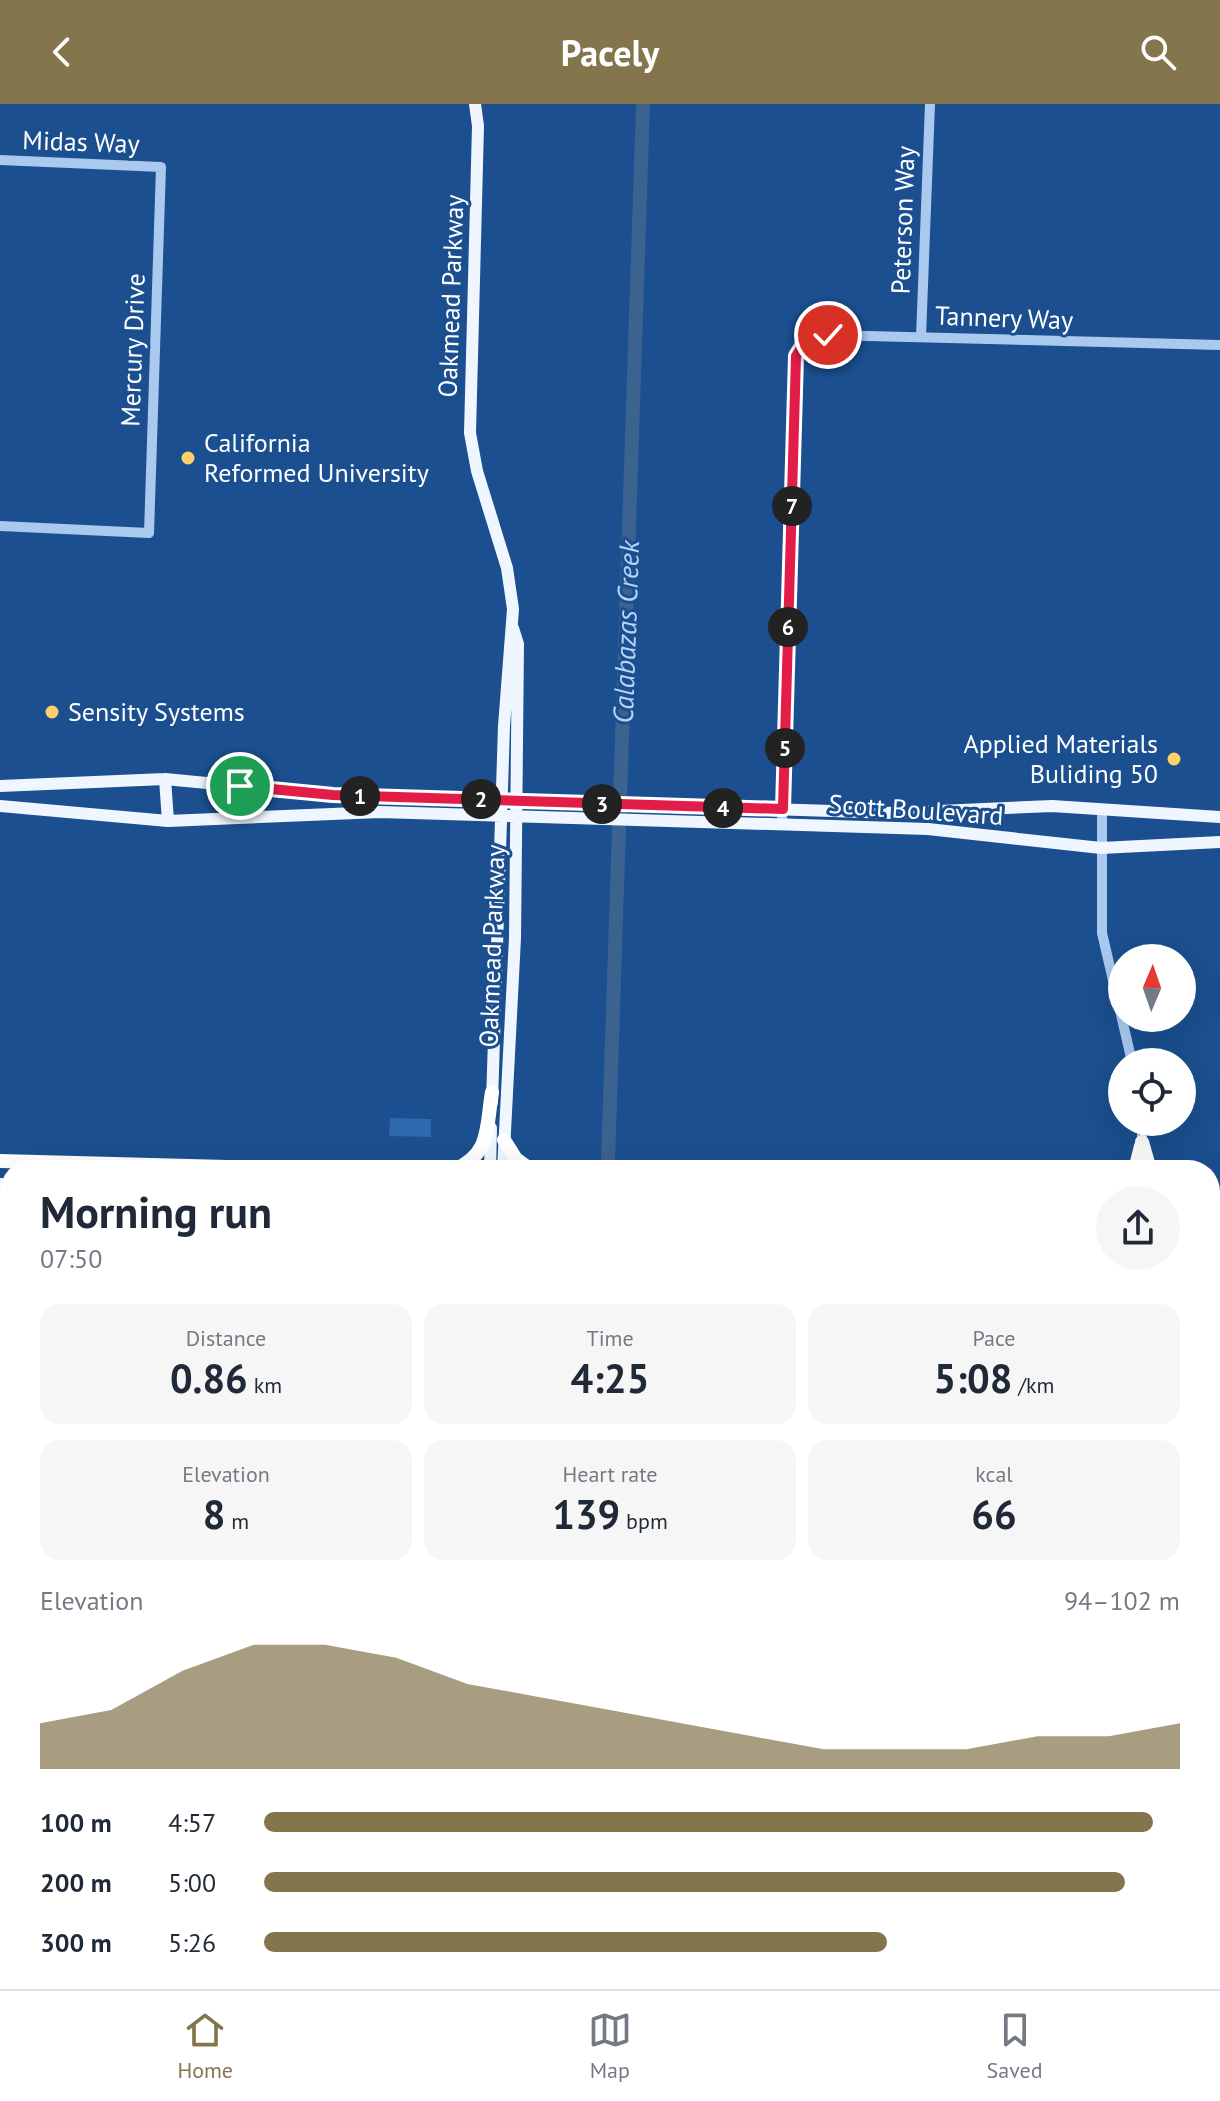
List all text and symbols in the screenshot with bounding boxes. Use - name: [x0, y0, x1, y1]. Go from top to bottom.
- text: Pacely: [561, 29, 659, 76]
- icon: back: [40, 30, 84, 74]
- icon: search: [1136, 30, 1180, 74]
- street label: Midas Way: [22, 123, 140, 160]
- street label: Peterson Way: [883, 145, 922, 295]
- street label: Oakmead Parkway: [430, 194, 471, 398]
- street label: Mercury Drive: [113, 273, 152, 427]
- street label: Tannery Way: [934, 299, 1074, 336]
- pin: [794, 301, 862, 369]
- icon: check: [806, 313, 850, 357]
- place label: California Reformed University: [204, 426, 429, 489]
- marker: California Reformed University: [179, 449, 197, 467]
- pin: 7: [772, 486, 812, 526]
- text: 7: [786, 492, 798, 520]
- water label: Calabazas Creek: [604, 538, 647, 724]
- pin: 6: [768, 607, 808, 647]
- text: 6: [782, 613, 794, 641]
- place label: Sensity Systems: [68, 695, 245, 728]
- marker: Sensity Systems: [43, 703, 61, 721]
- place label: Applied Materials Buliding 50: [964, 727, 1158, 790]
- pin: 5: [765, 728, 805, 768]
- text: 5: [779, 734, 791, 762]
- marker: Applied Materials Buliding 50: [1165, 750, 1183, 768]
- pin: [206, 752, 274, 820]
- icon: arrive: [218, 764, 262, 808]
- pin: 1: [340, 776, 380, 816]
- pin: 2: [461, 779, 501, 819]
- text: 1: [354, 782, 366, 810]
- pin: 3: [582, 784, 622, 824]
- text: 2: [475, 785, 487, 813]
- street label: Scott Boulevard: [828, 787, 1005, 832]
- pin: 4: [703, 788, 743, 828]
- text: 3: [596, 790, 608, 818]
- text: 4: [717, 794, 729, 822]
- street label: Oakmead Parkway: [471, 844, 512, 1048]
- north arrow: [1108, 944, 1196, 1032]
- map controls: [1108, 944, 1196, 1136]
- button: locate: [1108, 1048, 1196, 1136]
- text: Morning run: [40, 1183, 272, 1240]
- button: share: [1096, 1186, 1180, 1270]
- text: 07:50: [40, 1242, 102, 1275]
- text: Distance: [186, 1324, 266, 1352]
- text: Time: [586, 1324, 634, 1352]
- text: Pace: [972, 1324, 1016, 1352]
- text: 0.86: [170, 1352, 248, 1404]
- text: 4:25: [571, 1352, 649, 1404]
- text: 5:08: [934, 1352, 1012, 1404]
- text: km: [248, 1371, 282, 1399]
- text: /km: [1012, 1371, 1054, 1399]
- text: Elevation: [182, 1460, 270, 1488]
- text: Heart rate: [562, 1460, 658, 1488]
- text: kcal: [975, 1460, 1013, 1488]
- text: 8: [203, 1488, 225, 1540]
- text: 139: [552, 1488, 620, 1540]
- text: 66: [971, 1488, 1017, 1540]
- text: m: [225, 1507, 249, 1535]
- text: bpm: [620, 1507, 668, 1535]
- text: Elevation: [40, 1584, 144, 1617]
- text: 94–102 m: [1064, 1584, 1180, 1617]
- text: 100 m: [40, 1806, 112, 1839]
- text: 4:57: [168, 1806, 216, 1839]
- text: 200 m: [40, 1866, 112, 1899]
- text: 5:00: [168, 1866, 216, 1899]
- text: 300 m: [40, 1926, 112, 1959]
- text: 5:26: [168, 1926, 216, 1959]
- tab: Home: [177, 2008, 233, 2084]
- tab: Map: [588, 2008, 632, 2084]
- tab: Saved: [987, 2008, 1043, 2084]

